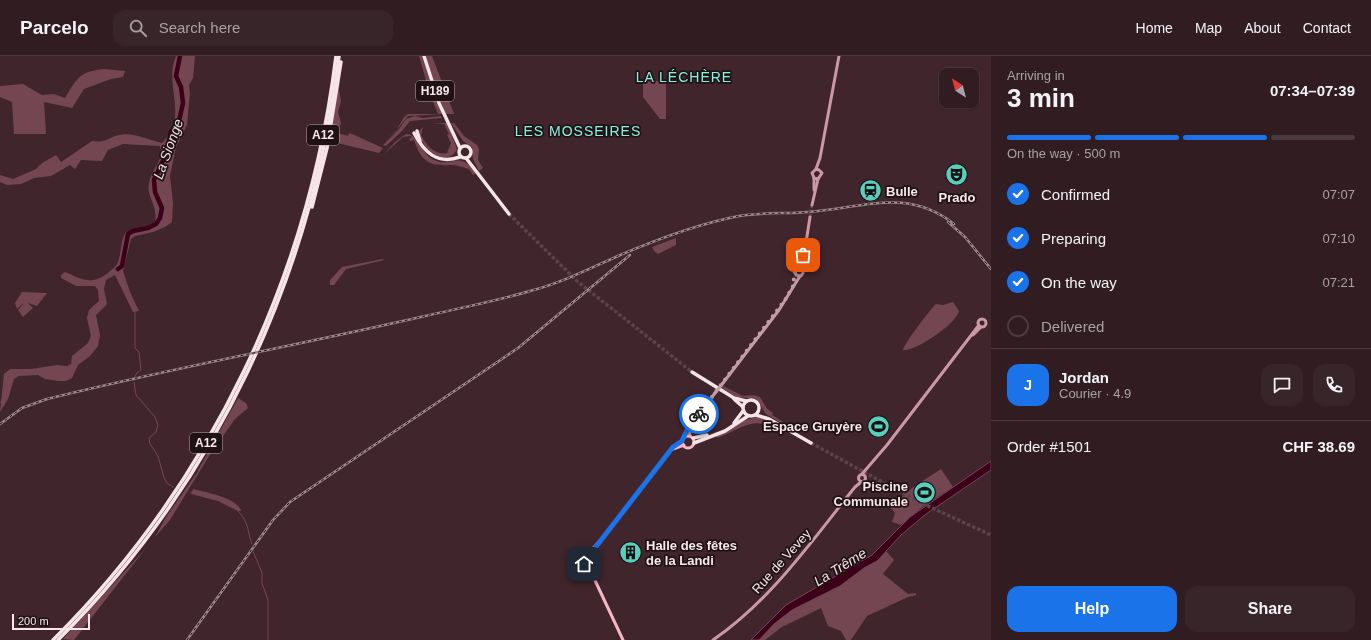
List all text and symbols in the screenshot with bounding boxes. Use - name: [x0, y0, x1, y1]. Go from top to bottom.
- search box: [113, 10, 393, 46]
- text: Parcelo: [20, 17, 89, 38]
- icon: search: [127, 17, 149, 39]
- text: Search here: [159, 19, 240, 36]
- text: Home: [1136, 20, 1173, 36]
- text: Map: [1195, 20, 1222, 36]
- text: About: [1244, 20, 1281, 36]
- text: Contact: [1303, 20, 1351, 36]
- north arrow: [939, 68, 979, 108]
- map controls: [939, 68, 979, 108]
- text: Arriving in: [1007, 68, 1065, 83]
- district label: LA LÉCHÈRE: [636, 69, 732, 85]
- road number: H189: [416, 81, 454, 101]
- text: 07:34–07:39: [1270, 82, 1355, 99]
- text: 3 min: [1007, 83, 1075, 113]
- water label: La Sionge: [150, 116, 186, 181]
- district label: LES MOSSEIRES: [515, 123, 641, 139]
- road number: A12: [307, 125, 339, 145]
- text: On the way · 500 m: [1007, 146, 1120, 161]
- theatre icon: Prado: [944, 162, 970, 188]
- station icon: Bulle: [858, 178, 884, 204]
- icon: check: [1007, 183, 1029, 205]
- place label: Bulle: [886, 184, 918, 199]
- text: Confirmed: [1041, 186, 1110, 203]
- text: 07:07: [1322, 187, 1355, 202]
- place label: Prado: [939, 190, 975, 205]
- icon: check: [1007, 227, 1029, 249]
- text: Preparing: [1041, 230, 1106, 247]
- text: 07:10: [1322, 231, 1355, 246]
- pin: [786, 238, 820, 272]
- icon: bag: [792, 244, 814, 266]
- icon: check: [1007, 271, 1029, 293]
- text: On the way: [1041, 274, 1117, 291]
- text: 07:21: [1322, 275, 1355, 290]
- text: Delivered: [1041, 318, 1104, 335]
- button: chat: [1261, 364, 1303, 406]
- button: phone: [1313, 364, 1355, 406]
- text: Jordan: [1059, 369, 1109, 386]
- text: J: [1024, 376, 1032, 393]
- text: Courier · 4.9: [1059, 386, 1131, 401]
- courier: [679, 394, 719, 434]
- icon: bike: [688, 403, 710, 425]
- sports icon: Espace Gruyère: [865, 413, 891, 439]
- place label: Espace Gruyère: [763, 419, 862, 434]
- road number: A12: [190, 433, 222, 453]
- text: Order #1501: [1007, 438, 1091, 455]
- text: CHF 38.69: [1282, 438, 1355, 455]
- place label: Piscine Communale: [834, 479, 908, 509]
- sports icon: Piscine Communale: [911, 480, 937, 506]
- street label: Rue de Vevey: [749, 526, 814, 596]
- place label: Halle des fêtes de la Landi: [646, 538, 737, 568]
- building icon: Halle des fêtes de la Landi: [617, 539, 643, 565]
- water label: La Trême: [811, 545, 869, 589]
- pin: [567, 547, 601, 581]
- icon: home: [573, 553, 595, 575]
- button: Help: [1007, 586, 1177, 632]
- button: Share: [1185, 586, 1355, 632]
- scale bar: [12, 612, 90, 631]
- text: 200 m: [18, 615, 49, 627]

